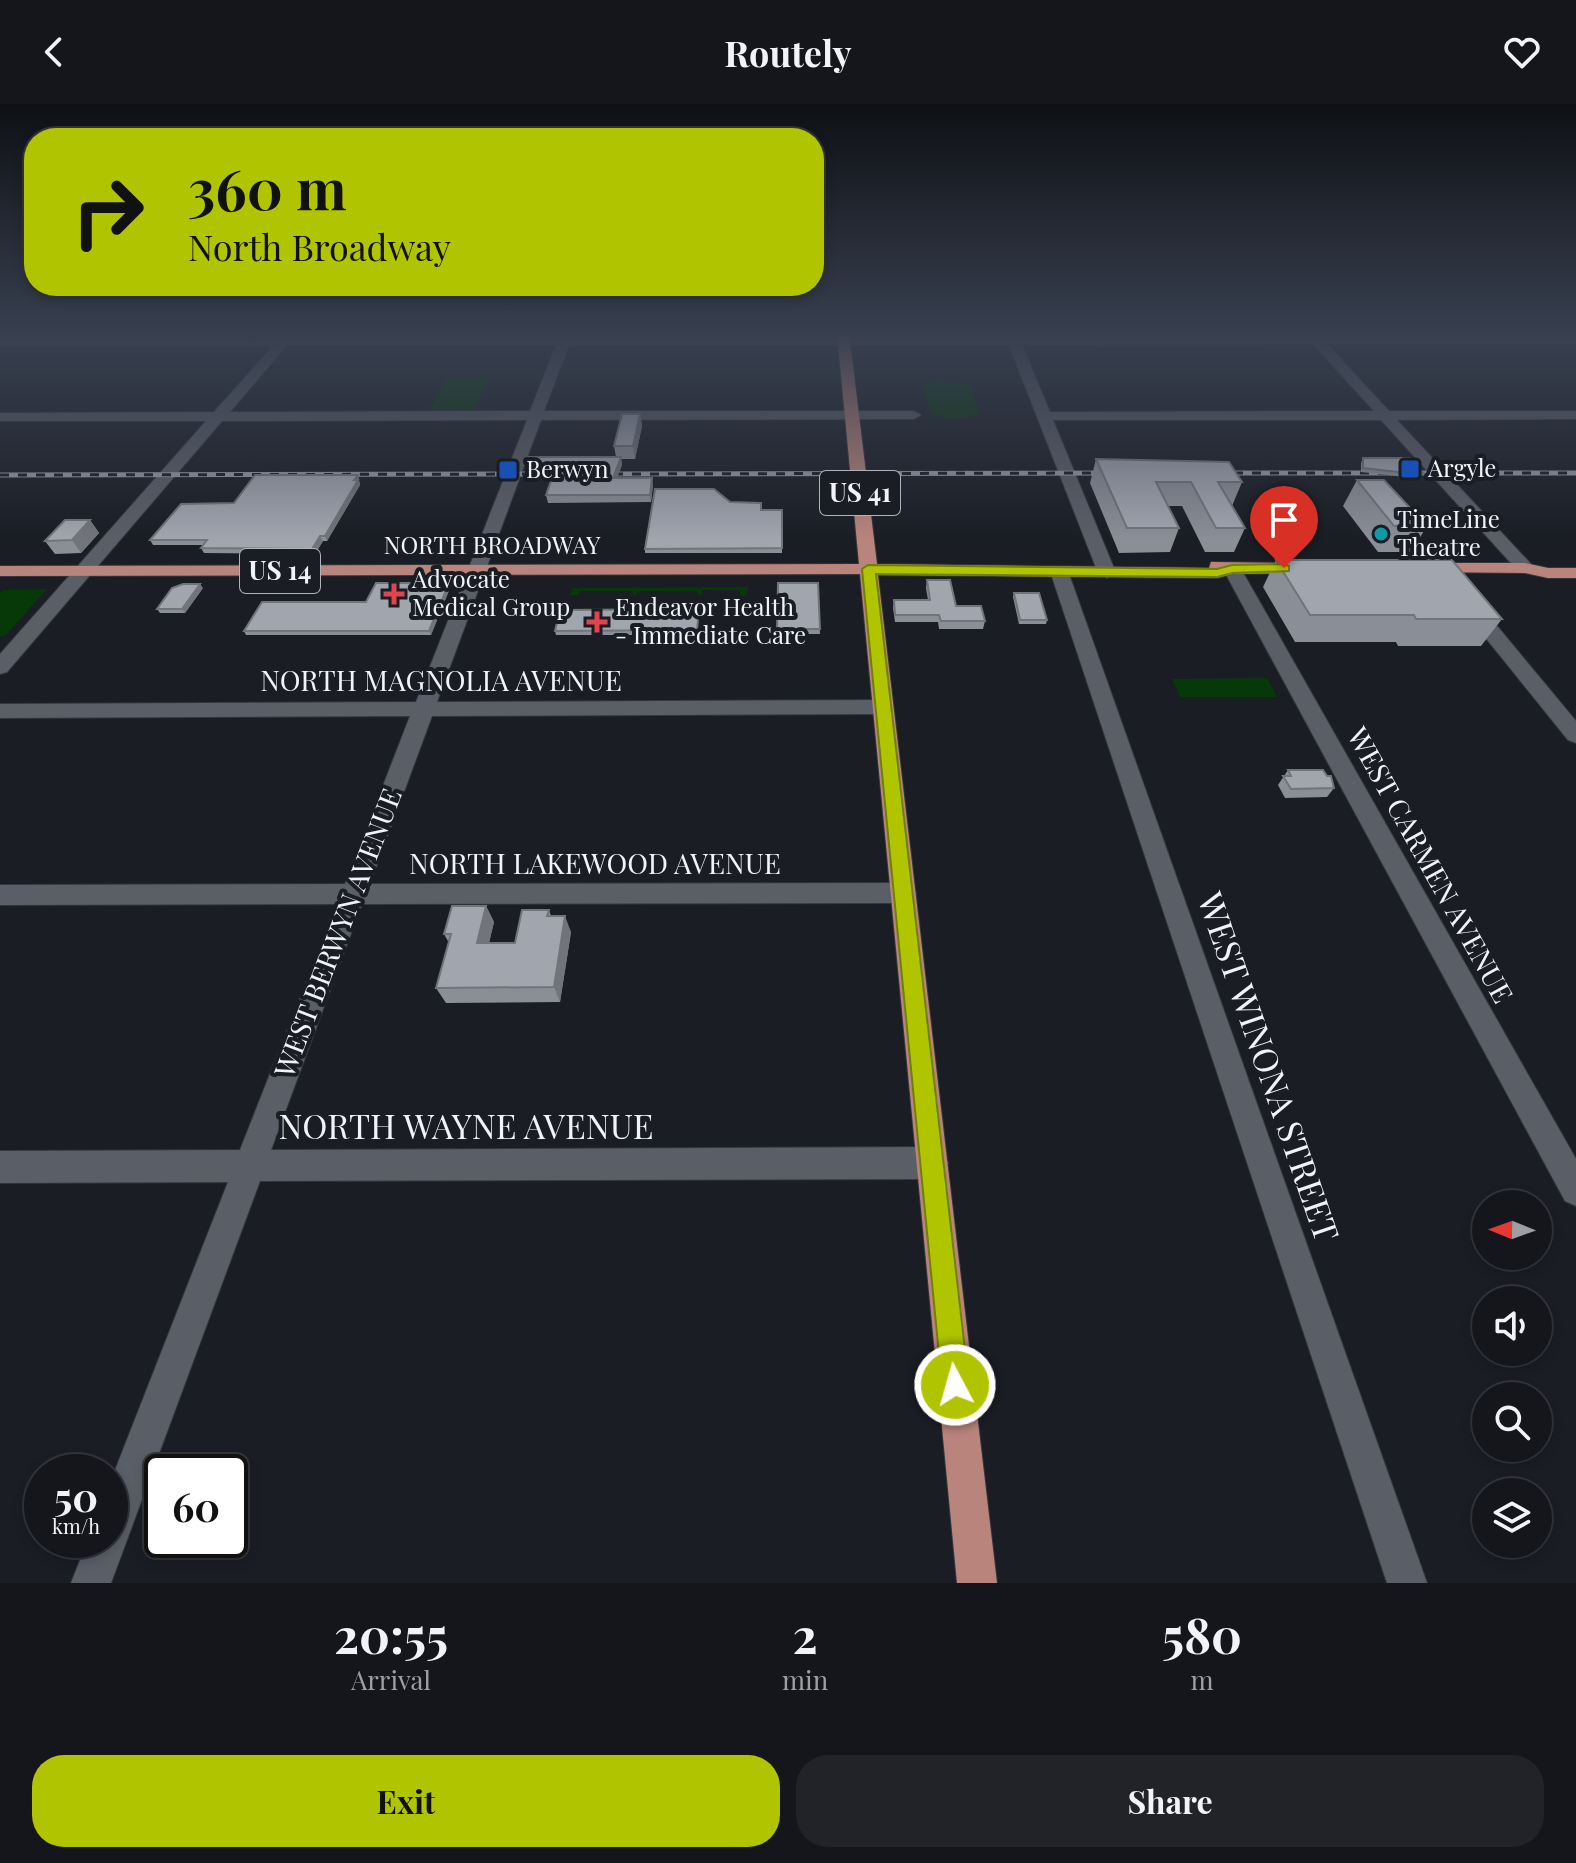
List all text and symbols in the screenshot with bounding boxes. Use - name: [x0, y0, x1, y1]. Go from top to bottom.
- text: Routely: [724, 28, 852, 76]
- icon: back: [32, 30, 76, 74]
- icon: heart: [1500, 30, 1544, 74]
- text: 360 m: [188, 150, 347, 225]
- icon: right: [56, 160, 160, 264]
- text: North Broadway: [188, 222, 451, 270]
- place label: Argyle: [1427, 451, 1496, 483]
- place label: Berwyn: [526, 452, 609, 484]
- marker: Argyle: [1399, 458, 1421, 480]
- marker: Berwyn: [497, 459, 519, 481]
- road number: US 41: [820, 471, 900, 515]
- pin: [1250, 486, 1318, 568]
- icon: arrive: [1262, 498, 1306, 542]
- place label: TimeLine Theatre: [1397, 502, 1500, 562]
- marker: TimeLine Theatre: [1372, 525, 1390, 543]
- street label: NORTH BROADWAY: [384, 528, 601, 560]
- road number: US 14: [240, 549, 320, 593]
- place label: Advocate Medical Group: [411, 562, 570, 622]
- marker: Advocate Medical Group: [383, 583, 405, 605]
- place label: Endeavor Health - Immediate Care: [615, 590, 806, 650]
- marker: Endeavor Health - Immediate Care: [586, 611, 608, 633]
- street label: NORTH MAGNOLIA AVENUE: [260, 661, 622, 698]
- street label: WEST CARMEN AVENUE: [1340, 719, 1523, 1009]
- street label: WEST BERWYN AVENUE: [264, 783, 409, 1083]
- street label: NORTH LAKEWOOD AVENUE: [409, 844, 781, 881]
- street label: WEST WINONA STREET: [1188, 885, 1351, 1247]
- street label: NORTH WAYNE AVENUE: [278, 1102, 654, 1148]
- north arrow: [1472, 1190, 1552, 1270]
- map controls: [1472, 1190, 1552, 1558]
- button: sound: [1472, 1286, 1552, 1366]
- position arrow: [913, 1343, 997, 1427]
- button: search: [1472, 1382, 1552, 1462]
- speed limit sign: 60: [144, 1454, 248, 1558]
- text: 50: [54, 1469, 98, 1522]
- button: layers: [1472, 1478, 1552, 1558]
- text: km/h: [52, 1512, 100, 1539]
- text: 20:55: [334, 1602, 448, 1666]
- text: 2: [793, 1602, 818, 1666]
- text: 580: [1162, 1602, 1242, 1666]
- text: Arrival: [351, 1662, 431, 1697]
- text: min: [782, 1662, 828, 1697]
- text: m: [1191, 1662, 1214, 1697]
- button: Exit: [32, 1755, 780, 1847]
- button: Share: [796, 1755, 1544, 1847]

